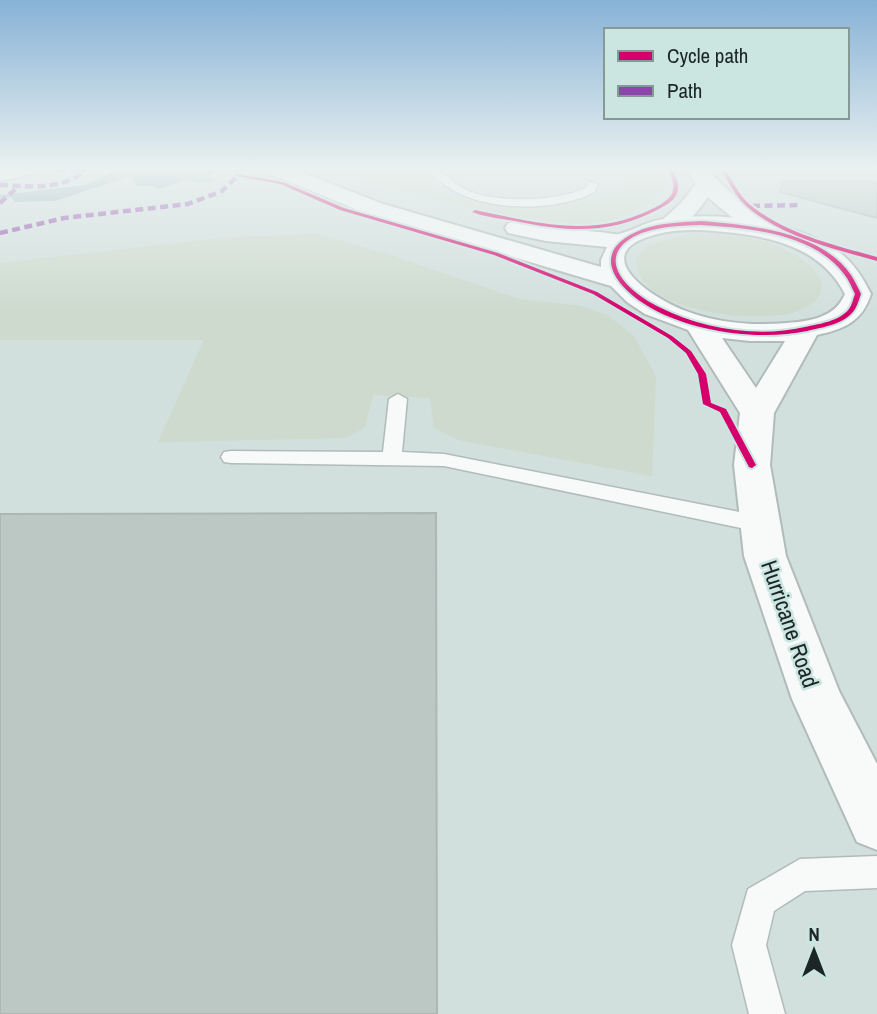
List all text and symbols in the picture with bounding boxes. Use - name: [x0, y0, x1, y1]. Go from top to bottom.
- legend: [604, 28, 849, 119]
- text: Cycle path: [667, 41, 748, 70]
- text: Path: [667, 76, 702, 105]
- street label: Hurricane Road: [754, 556, 827, 692]
- north arrow: [779, 916, 849, 986]
- text: N: [808, 921, 820, 947]

